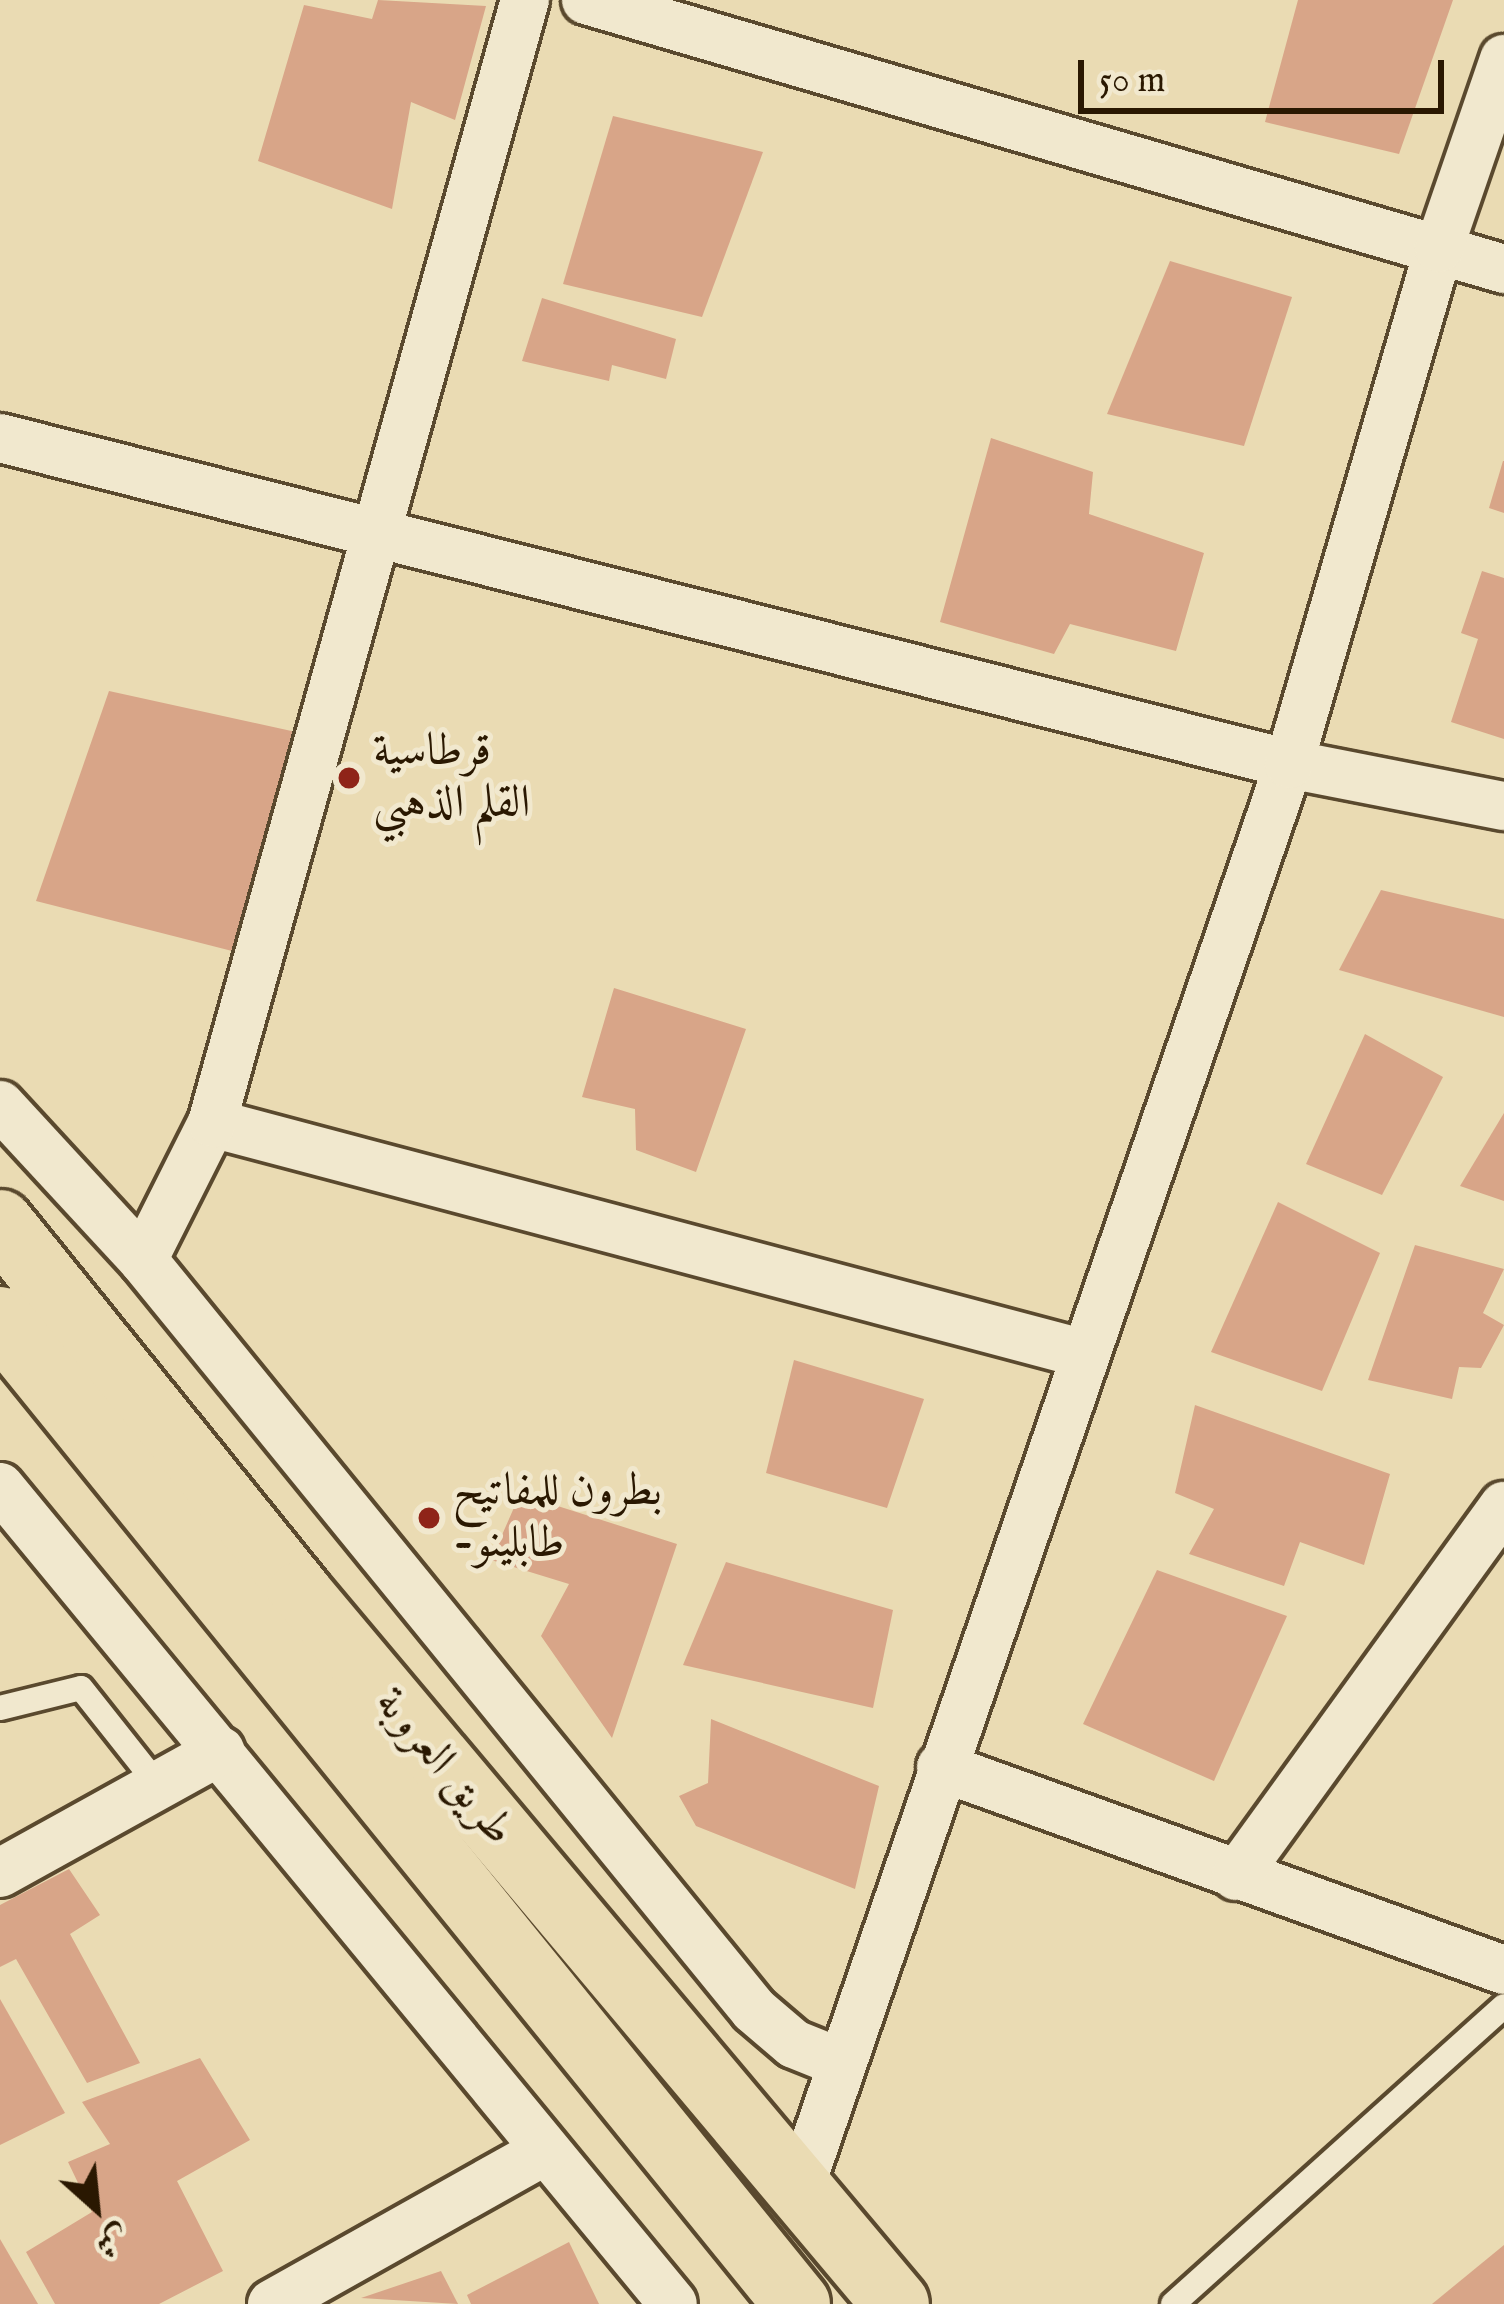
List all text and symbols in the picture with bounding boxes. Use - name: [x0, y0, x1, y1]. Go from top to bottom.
- scale bar: [1084, 36, 1450, 110]
- text: 50 m: [1099, 58, 1165, 104]
- place label: قرطاسية القلم الذهبي: [373, 725, 530, 831]
- marker: قرطاسية القلم الذهبي: [336, 765, 362, 791]
- place label: بطرون للمفاتيح -طابلينو: [453, 1465, 662, 1571]
- marker: بطرون للمفاتيح -طابلينو: [416, 1505, 442, 1531]
- street label: طريق العروبة: [363, 1677, 525, 1857]
- north arrow: [36, 2148, 156, 2268]
- text: ش: [88, 2214, 136, 2266]

